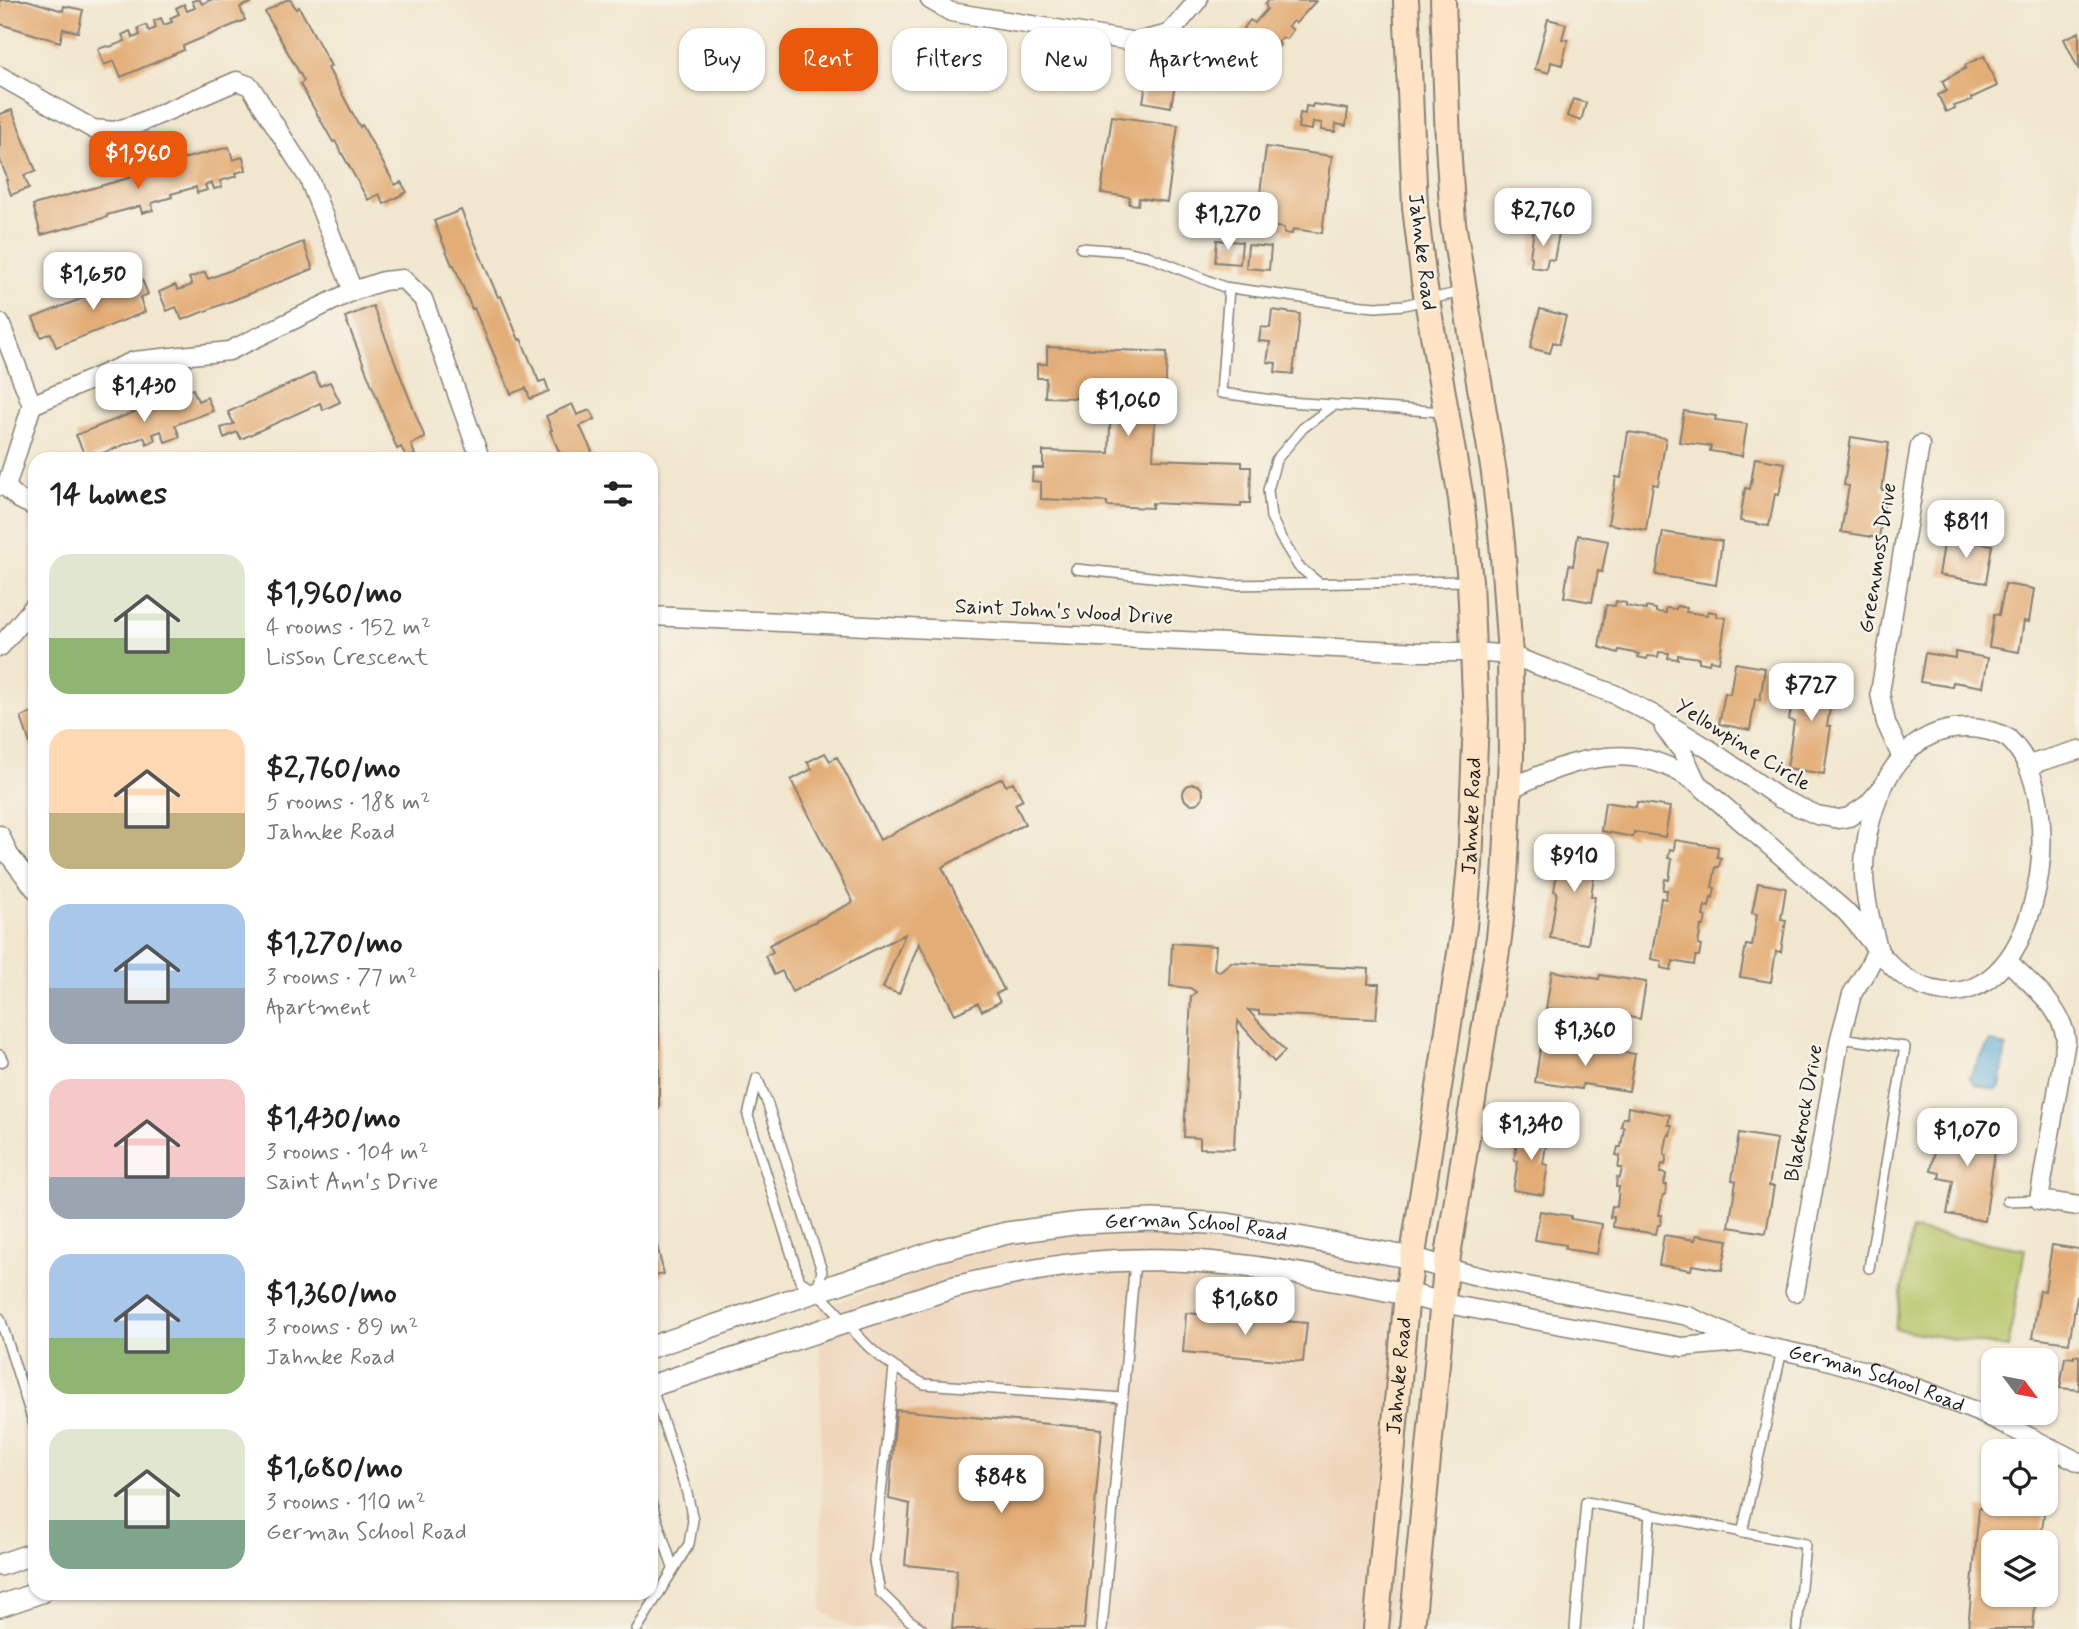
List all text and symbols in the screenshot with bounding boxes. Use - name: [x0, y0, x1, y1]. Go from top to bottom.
- chip: Buy: [679, 28, 765, 91]
- chip: Rent: [779, 28, 878, 91]
- chip: Filters: [892, 28, 1007, 91]
- chip: New: [1021, 28, 1111, 91]
- chip: Apartment: [1125, 28, 1282, 91]
- pin: $1,960: [81, 132, 195, 191]
- text: $1,960: [105, 139, 171, 169]
- pin: $2,760: [1486, 188, 1600, 248]
- pin: $1,270: [1171, 192, 1285, 252]
- street label: Jahnke Road: [1401, 192, 1443, 312]
- text: $2,760: [1510, 196, 1576, 226]
- text: $1,270: [1195, 200, 1261, 230]
- pin: $1,650: [36, 252, 150, 312]
- text: $1,650: [59, 260, 127, 290]
- pin: $1,430: [87, 364, 201, 424]
- text: $1,430: [112, 372, 177, 402]
- pin: $1,060: [1071, 378, 1185, 438]
- text: $1,060: [1095, 386, 1161, 416]
- text: 14 homes: [49, 475, 167, 514]
- icon: filters: [599, 475, 637, 513]
- street label: Greenmoss Drive: [1852, 481, 1904, 635]
- pin: $811: [1925, 500, 2007, 560]
- text: $811: [1943, 508, 1989, 538]
- text: $1,960/mo: [266, 574, 402, 613]
- icon: home: [105, 582, 189, 666]
- street label: Saint John's Wood Drive: [954, 592, 1174, 632]
- text: 4 rooms · 152 m²: [266, 613, 431, 643]
- text: Lisson Crescent: [266, 643, 428, 673]
- pin: $727: [1770, 664, 1852, 723]
- text: $727: [1785, 671, 1837, 701]
- street label: Yellowpine Circle: [1670, 692, 1816, 798]
- text: $2,760/mo: [266, 749, 401, 788]
- icon: home: [105, 757, 189, 841]
- street label: Jahnke Road: [1455, 757, 1488, 876]
- text: 5 rooms · 188 m²: [266, 788, 430, 818]
- text: Jahnke Road: [266, 818, 395, 848]
- pin: $910: [1533, 834, 1615, 894]
- text: $910: [1550, 842, 1598, 872]
- text: $1,270/mo: [266, 924, 403, 963]
- icon: home: [105, 932, 189, 1016]
- text: 3 rooms · 77 m²: [266, 963, 417, 993]
- text: Apartment: [266, 993, 371, 1023]
- pin: $1,360: [1528, 1009, 1642, 1068]
- text: $1,360: [1554, 1016, 1616, 1046]
- street label: Blackrock Drive: [1778, 1042, 1830, 1184]
- text: $1,430/mo: [266, 1099, 401, 1138]
- pin: $1,340: [1474, 1102, 1588, 1162]
- icon: home: [105, 1107, 189, 1191]
- pin: $1,070: [1910, 1108, 2024, 1168]
- text: $1,340: [1499, 1110, 1563, 1140]
- text: $1,070: [1933, 1116, 2001, 1146]
- text: 3 rooms · 104 m²: [266, 1138, 429, 1168]
- text: Saint Ann's Drive: [266, 1168, 438, 1198]
- street label: German School Road: [1104, 1206, 1289, 1249]
- text: $1,360/mo: [266, 1274, 397, 1313]
- pin: $1,680: [1188, 1278, 1302, 1337]
- icon: home: [105, 1282, 189, 1366]
- text: $1,680: [1212, 1285, 1278, 1315]
- text: 3 rooms · 89 m²: [266, 1313, 418, 1343]
- street label: Jahnke Road: [1380, 1316, 1419, 1436]
- street label: German School Road: [1786, 1338, 1969, 1419]
- text: Jahnke Road: [266, 1343, 395, 1373]
- north arrow: [1981, 1348, 2058, 1424]
- map controls: [1981, 1348, 2058, 1607]
- button: locate: [1981, 1439, 2058, 1516]
- text: $1,680/mo: [266, 1449, 403, 1488]
- pin: $848: [960, 1456, 1042, 1515]
- icon: home: [105, 1457, 189, 1541]
- text: $848: [975, 1463, 1027, 1493]
- text: 3 rooms · 110 m²: [266, 1488, 426, 1518]
- text: German School Road: [266, 1518, 467, 1548]
- button: layers: [1981, 1530, 2058, 1607]

